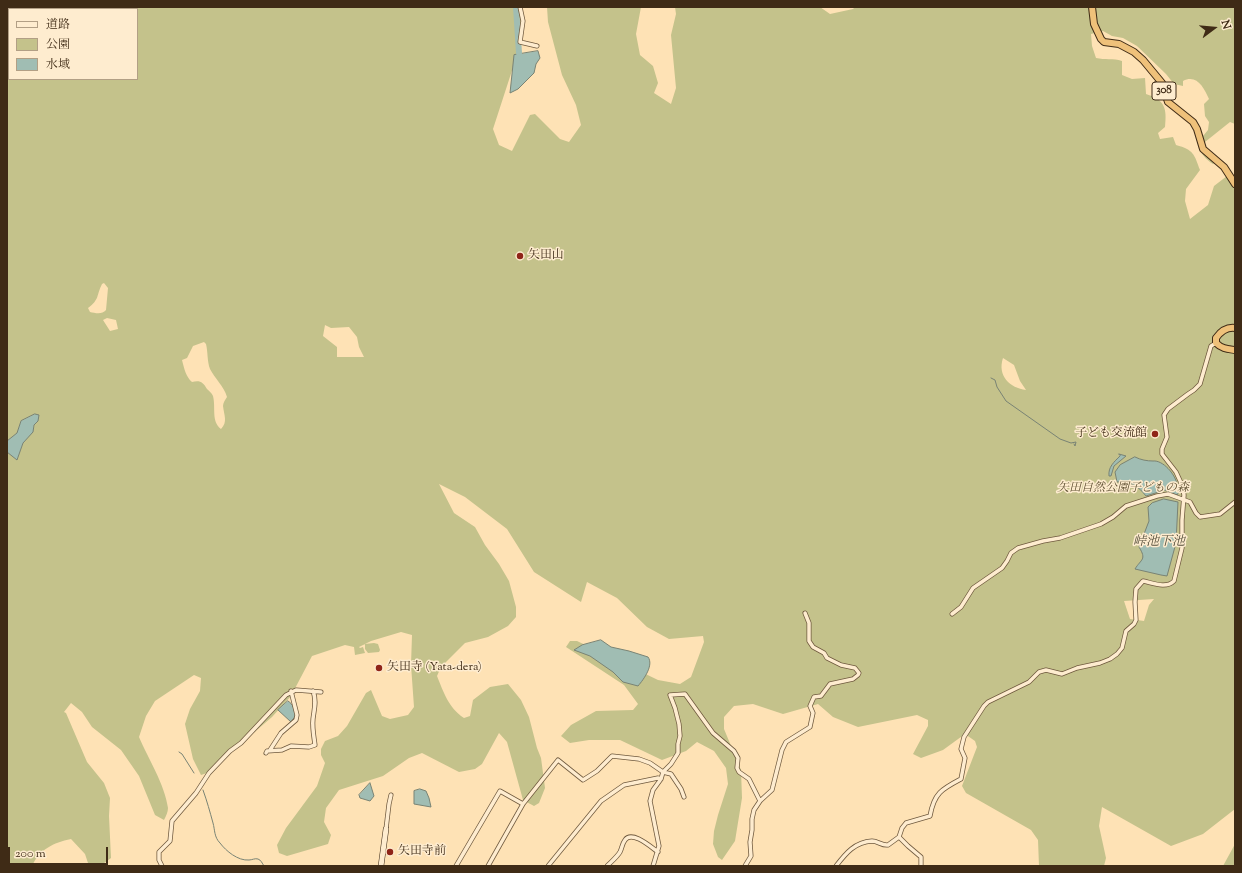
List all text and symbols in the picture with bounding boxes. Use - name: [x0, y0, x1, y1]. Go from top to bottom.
- legend: [8, 8, 138, 80]
- north arrow: [1194, 8, 1234, 48]
- text: 道路: [46, 16, 70, 34]
- text: N: [1217, 18, 1234, 31]
- text: 公園: [46, 36, 70, 54]
- text: 水域: [46, 56, 70, 74]
- road number: 308: [1152, 82, 1176, 100]
- place label: 矢田山: [528, 249, 564, 263]
- marker: 矢田山: [515, 251, 525, 261]
- place label: 子ども交流館: [1075, 427, 1147, 441]
- marker: 子ども交流館: [1150, 429, 1160, 439]
- park label: 矢田自然公園子どもの森: [1057, 482, 1189, 496]
- water label: 峠池下池: [1133, 535, 1185, 551]
- place label: 矢田寺 (Yata-dera): [387, 661, 482, 675]
- marker: 矢田寺 (Yata-dera): [374, 663, 384, 673]
- scale bar: [10, 839, 110, 865]
- text: 200 m: [15, 845, 46, 863]
- place label: 矢田寺前: [398, 845, 446, 859]
- marker: 矢田寺前: [385, 847, 395, 857]

